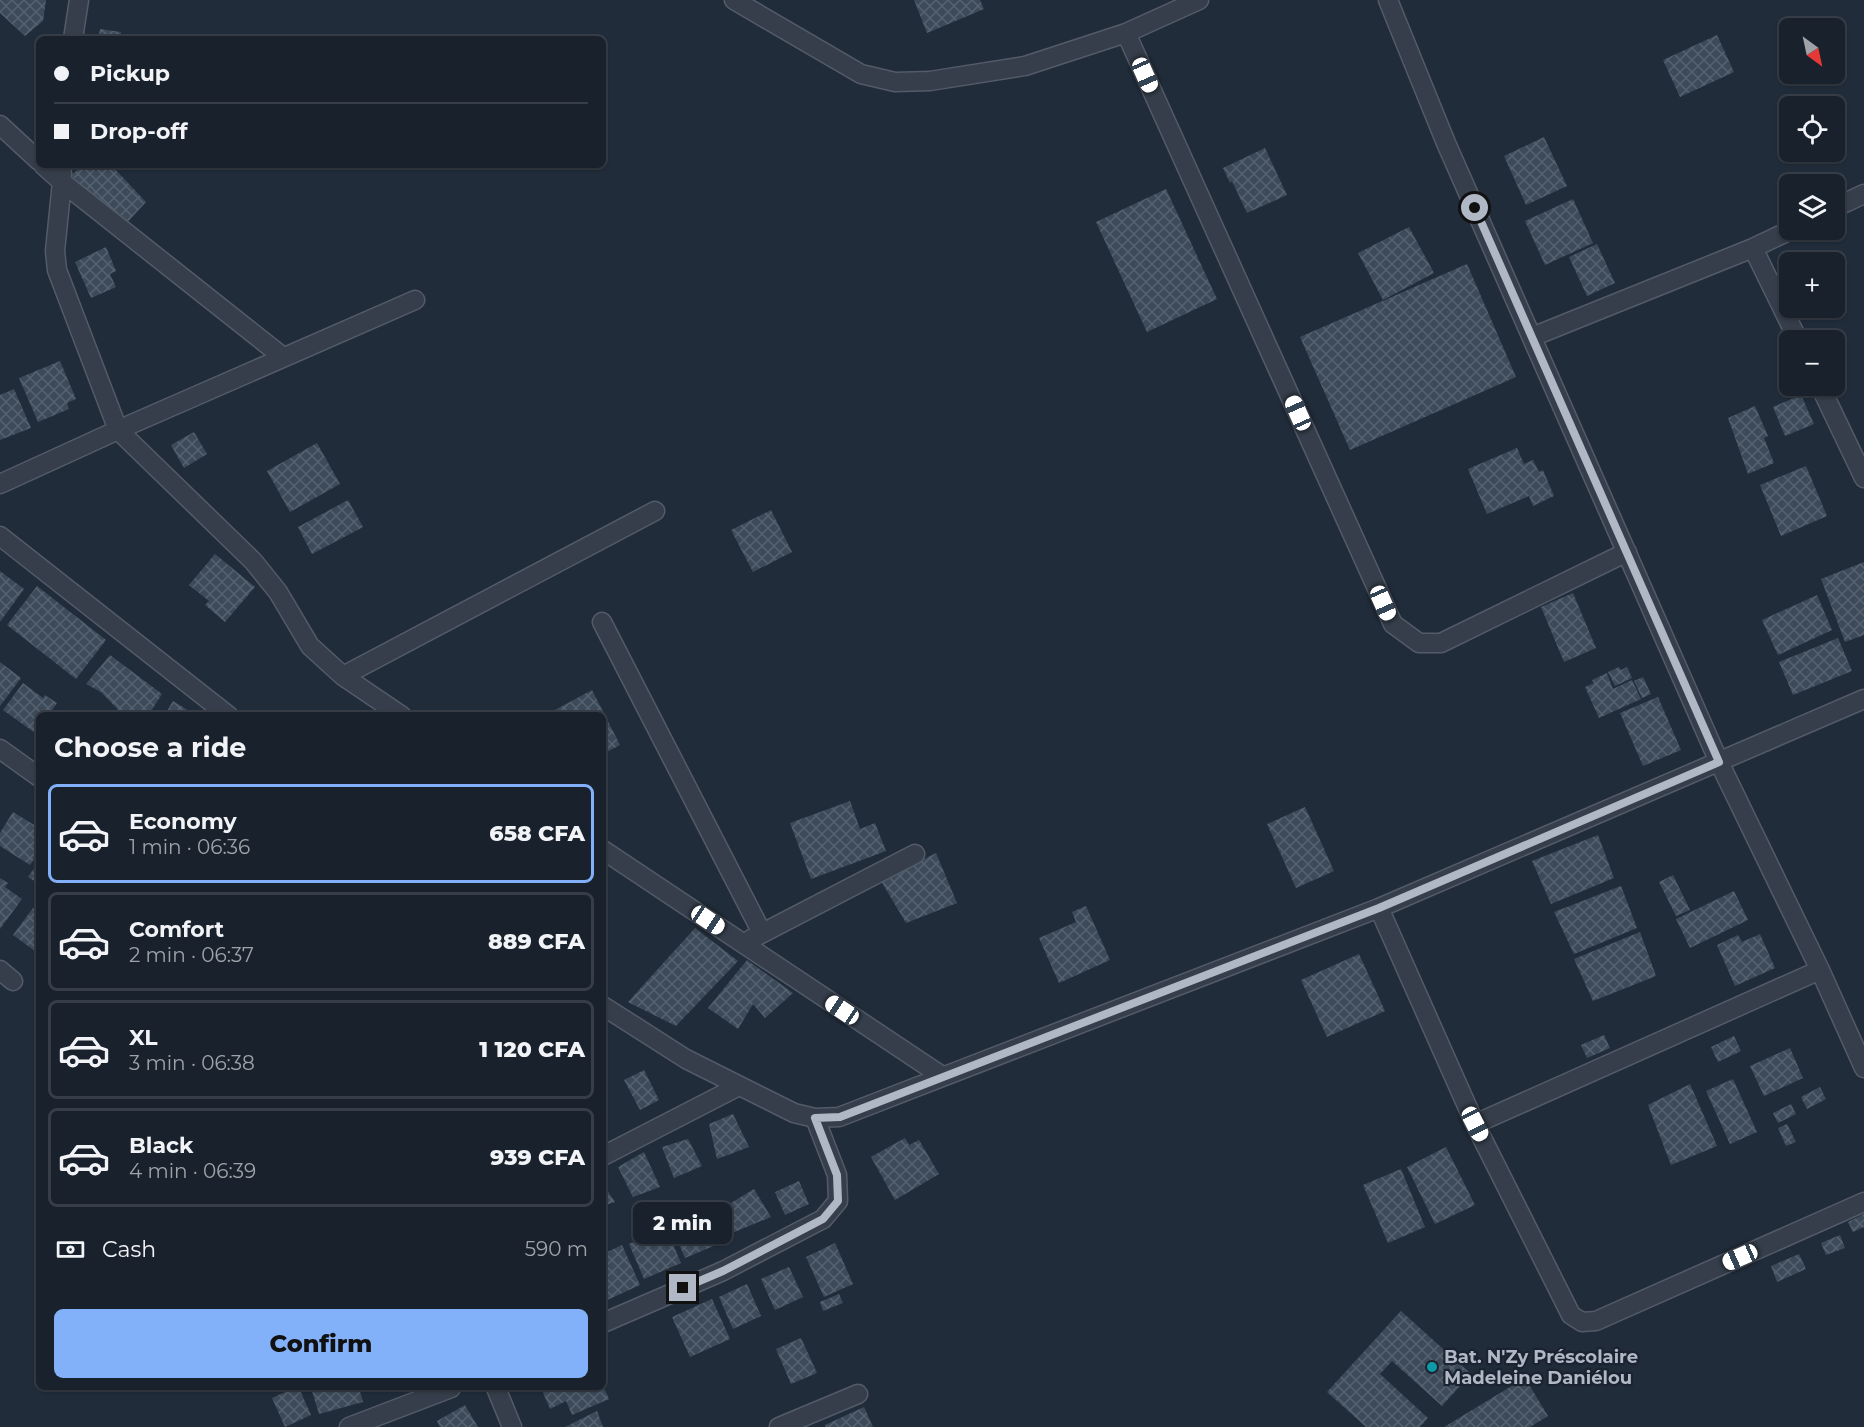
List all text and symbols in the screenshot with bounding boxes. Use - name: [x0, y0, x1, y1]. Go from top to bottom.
- north arrow: [1779, 18, 1845, 84]
- map controls: [1779, 18, 1845, 396]
- car: [1129, 55, 1161, 95]
- text: Pickup: [90, 60, 170, 87]
- button: locate: [1779, 96, 1845, 162]
- text: Drop-off: [90, 118, 188, 145]
- button: layers: [1779, 174, 1845, 240]
- route start: [1461, 194, 1488, 221]
- button: +: [1779, 252, 1845, 318]
- button: −: [1779, 330, 1845, 396]
- car: [1282, 393, 1314, 433]
- car: [1367, 583, 1399, 623]
- text: Choose a ride: [54, 731, 246, 764]
- icon: car: [57, 807, 111, 861]
- text: Economy: [129, 808, 237, 835]
- text: 658 CFA: [489, 820, 585, 847]
- text: 1 min · 06:36: [129, 835, 250, 859]
- car: [688, 902, 728, 938]
- icon: car: [57, 915, 111, 969]
- text: Comfort: [129, 916, 224, 943]
- text: 889 CFA: [488, 928, 585, 955]
- text: 2 min · 06:37: [129, 943, 254, 967]
- car: [822, 992, 862, 1028]
- icon: car: [57, 1023, 111, 1077]
- text: XL: [129, 1024, 158, 1051]
- text: 1 120 CFA: [479, 1036, 585, 1063]
- text: 3 min · 06:38: [129, 1051, 255, 1075]
- car: [1459, 1104, 1491, 1144]
- icon: car: [57, 1131, 111, 1185]
- text: Black: [129, 1132, 193, 1159]
- text: 939 CFA: [490, 1144, 585, 1171]
- text: 4 min · 06:39: [129, 1159, 256, 1183]
- callout: 2 min: [634, 1201, 732, 1243]
- text: 2 min: [653, 1211, 712, 1235]
- icon: cash: [54, 1233, 87, 1266]
- text: Cash: [102, 1236, 156, 1263]
- text: 590 m: [525, 1237, 588, 1261]
- car: [1720, 1241, 1760, 1273]
- route end: [669, 1274, 696, 1301]
- button: Confirm: [54, 1309, 588, 1378]
- place label: Bat. N'Zy Préscolaire Madeleine Daniélou: [1444, 1346, 1638, 1389]
- marker: Bat. N'Zy Préscolaire Madeleine Daniélou: [1425, 1360, 1439, 1374]

